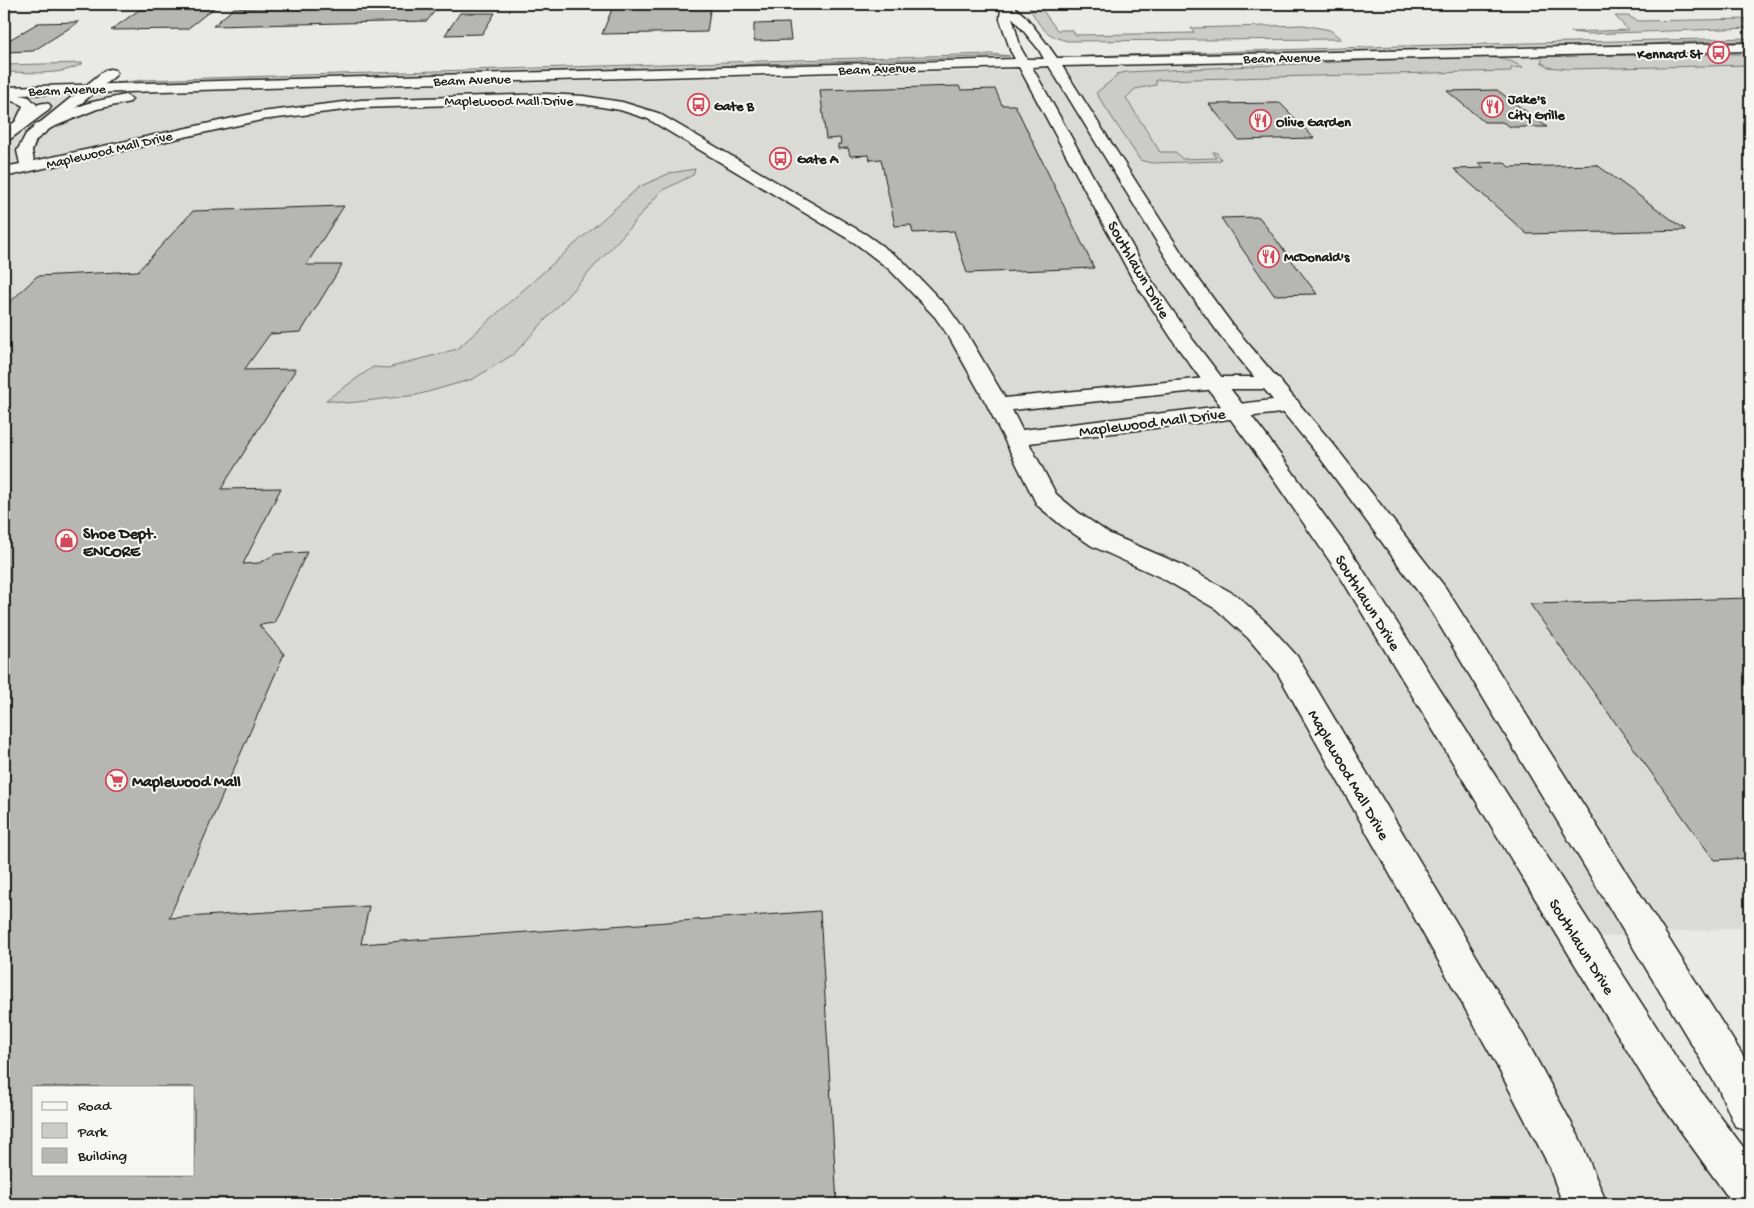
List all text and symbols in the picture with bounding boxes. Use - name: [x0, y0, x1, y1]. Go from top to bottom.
- bus stop icon: Kennard St: [1706, 41, 1730, 65]
- place label: Kennard St: [1636, 47, 1703, 64]
- street label: Beam Avenue: [1242, 50, 1322, 69]
- street label: Beam Avenue: [837, 61, 917, 80]
- street label: Beam Avenue: [432, 72, 512, 91]
- street label: Beam Avenue: [27, 82, 107, 101]
- place label: Jake's City Grille: [1507, 92, 1566, 125]
- bus stop icon: Gate B: [686, 93, 710, 117]
- street label: Maplewood Mall Drive: [444, 94, 574, 111]
- restaurant icon: Jake's City Grille: [1480, 94, 1504, 118]
- place label: Gate B: [714, 99, 755, 116]
- restaurant icon: Olive Garden: [1248, 109, 1272, 133]
- place label: Olive Garden: [1276, 115, 1351, 132]
- street label: Maplewood Mall Drive: [45, 128, 175, 174]
- bus stop icon: Gate A: [769, 146, 793, 170]
- place label: Gate A: [797, 152, 840, 169]
- street label: Southlawn Drive: [1101, 219, 1173, 324]
- restaurant icon: McDonald's: [1256, 244, 1280, 268]
- place label: McDonald's: [1284, 250, 1350, 267]
- street label: Maplewood Mall Drive: [1078, 406, 1228, 443]
- place label: Shoe Dept. ENCORE: [83, 526, 157, 563]
- shop icon: Shoe Dept. ENCORE: [55, 529, 79, 553]
- street label: Southlawn Drive: [1329, 552, 1403, 656]
- street label: Maplewood Mall Drive: [1302, 707, 1392, 845]
- supermarket icon: Maplewood Mall: [104, 768, 128, 792]
- place label: Maplewood Mall: [132, 774, 241, 793]
- street label: Southlawn Drive: [1543, 896, 1617, 1000]
- legend: [32, 1086, 195, 1176]
- text: Road: [78, 1098, 112, 1116]
- text: Park: [77, 1124, 108, 1142]
- text: Building: [77, 1148, 127, 1166]

